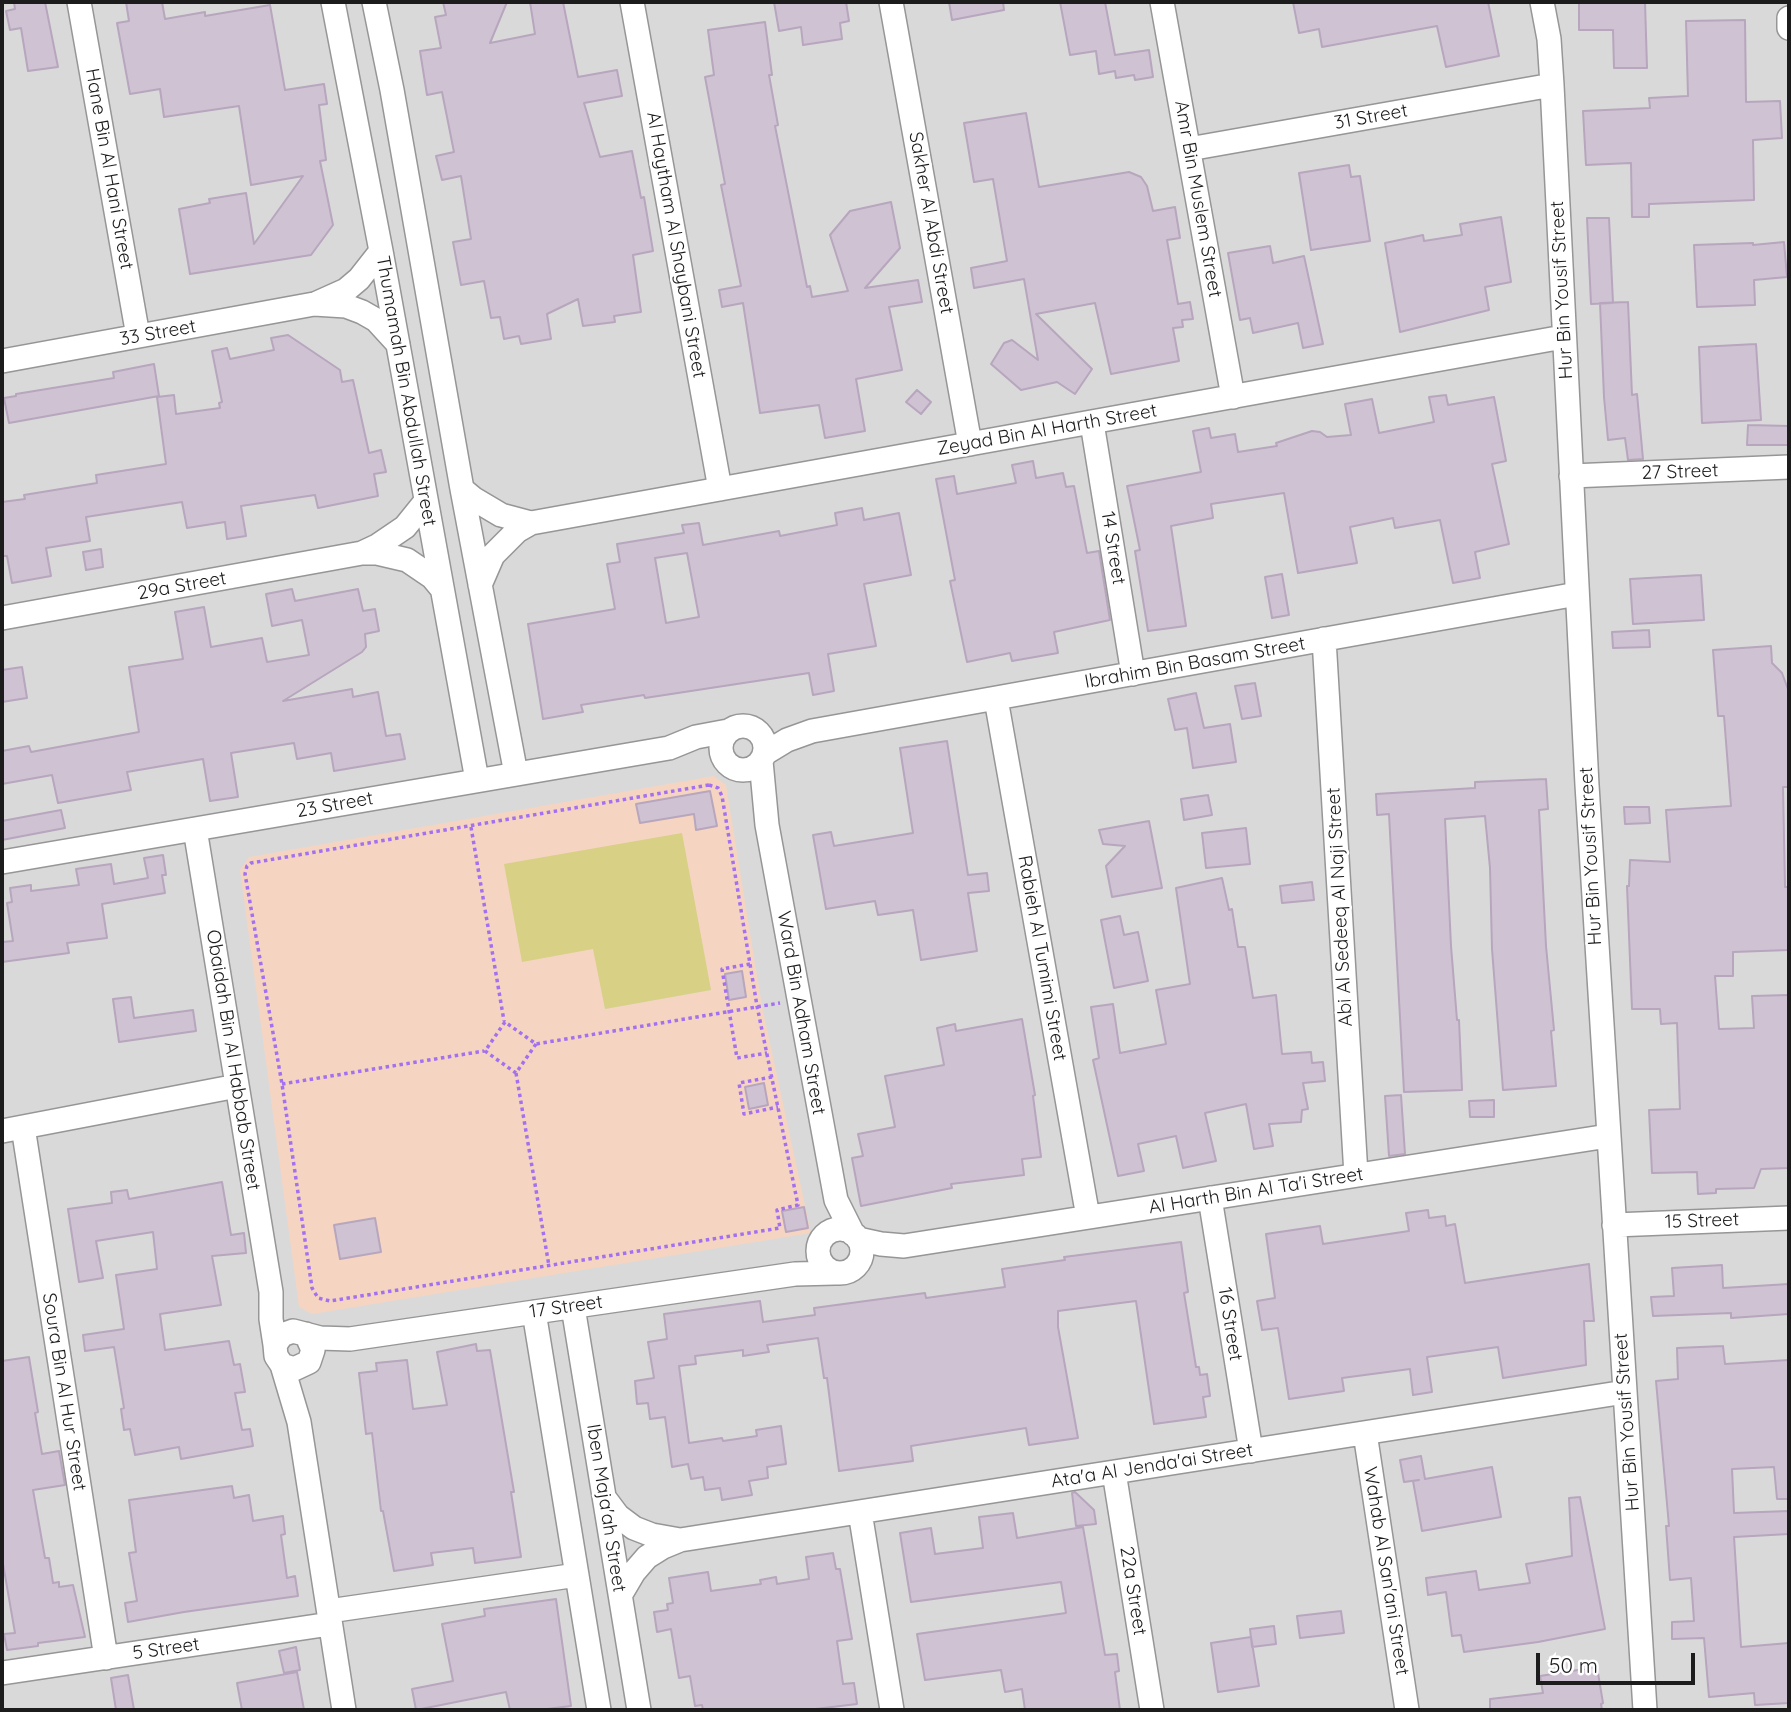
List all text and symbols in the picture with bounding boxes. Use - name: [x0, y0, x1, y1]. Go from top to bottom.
- street label: Hane Bin Al Hani Street: [80, 67, 138, 271]
- street label: Amr Bin Muslem Street: [1169, 99, 1227, 299]
- street label: 31 Street: [1333, 99, 1409, 135]
- street label: Al Haytham Al Shaybani Street: [641, 110, 711, 380]
- street label: Sakher Al Abdi Street: [904, 130, 958, 316]
- street label: Hur Bin Yousif Street: [1546, 200, 1578, 380]
- street label: Thumamah Bin Abdullah Street: [371, 254, 441, 528]
- street label: 33 Street: [118, 315, 198, 351]
- street label: Zeyad Bin Al Harth Street: [935, 399, 1159, 461]
- street label: 27 Street: [1641, 459, 1719, 485]
- street label: 14 Street: [1096, 510, 1130, 586]
- street label: 29a Street: [136, 567, 228, 605]
- street label: Ibrahim Bin Basam Street: [1083, 632, 1307, 694]
- street label: Hur Bin Yousif Street: [1575, 766, 1607, 946]
- street label: 23 Street: [295, 787, 375, 823]
- street label: Abi Al Sedeeq Al Naji Street: [1322, 787, 1358, 1027]
- street label: Rabieh Al Tumimi Street: [1013, 853, 1071, 1063]
- street label: Ward Bin Adham Street: [772, 909, 830, 1117]
- street label: Obaidah Bin Al Habbab Street: [201, 928, 265, 1192]
- street label: Al Harth Bin Al Ta'i Street: [1147, 1163, 1365, 1219]
- street label: 15 Street: [1664, 1208, 1740, 1234]
- street label: 16 Street: [1213, 1285, 1247, 1363]
- street label: Soura Bin Al Hur Street: [37, 1291, 91, 1493]
- street label: 17 Street: [528, 1291, 604, 1323]
- street label: Hur Bin Yousif Street: [1609, 1332, 1645, 1512]
- street label: Iben Maja'ah Street: [581, 1422, 631, 1594]
- street label: Ata'a Al Jenda'ai Street: [1049, 1439, 1255, 1493]
- street label: Wahab Al San'ani Street: [1358, 1465, 1414, 1677]
- street label: 22a Street: [1115, 1545, 1151, 1637]
- street label: 5 Street: [131, 1633, 201, 1665]
- scale bar: [1539, 1638, 1698, 1682]
- text: 50 m: [1549, 1652, 1598, 1678]

